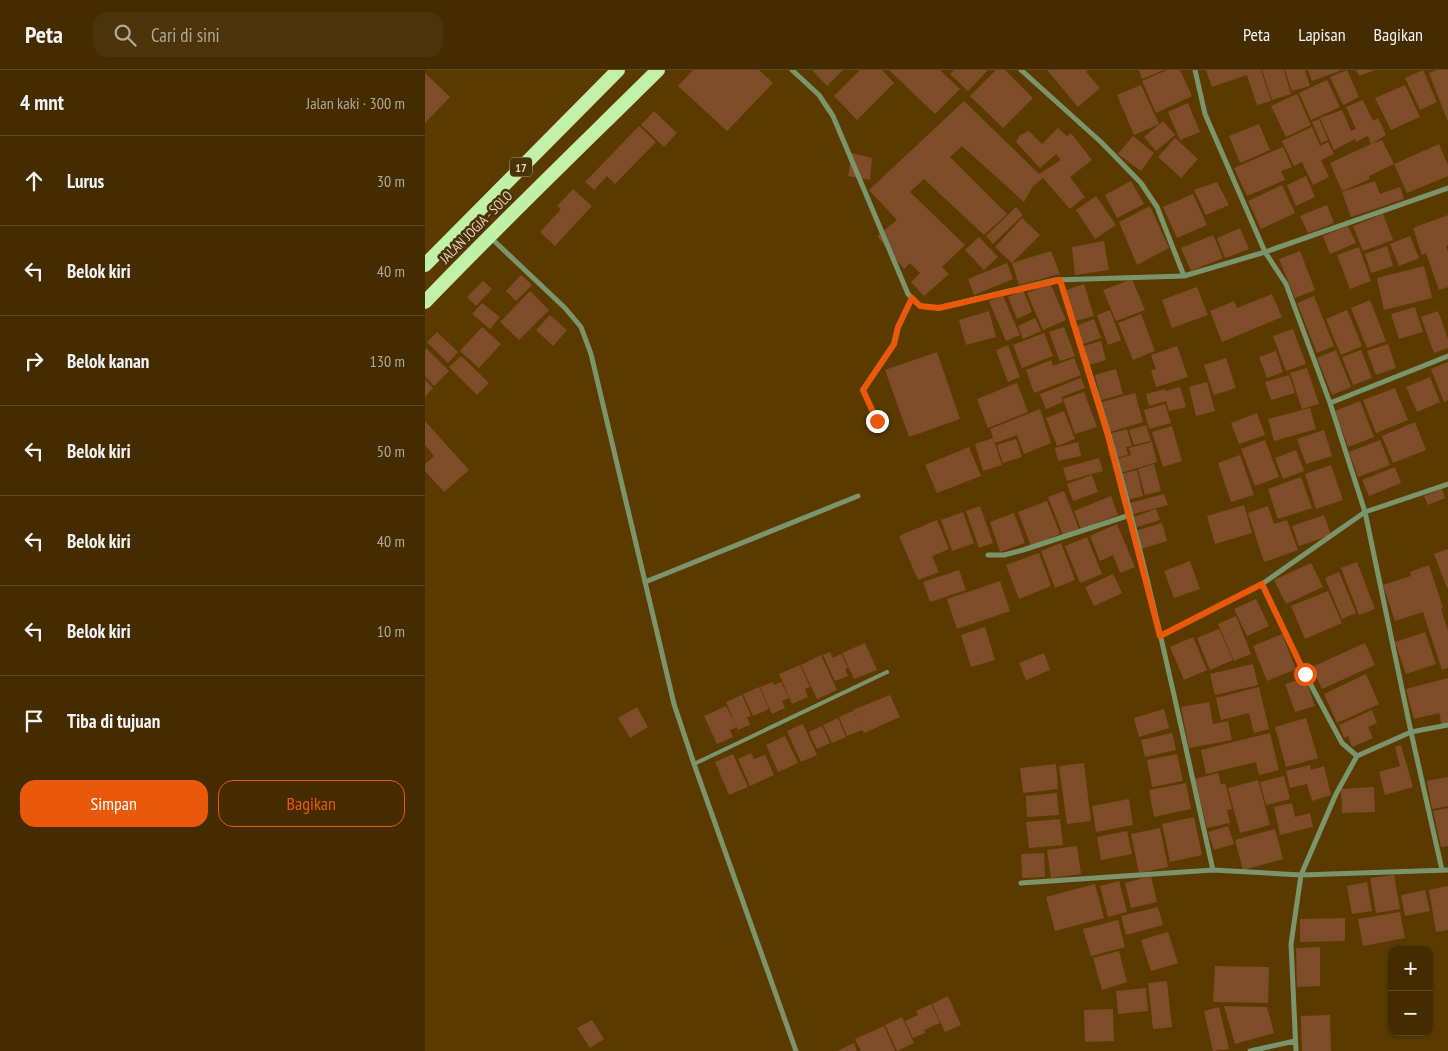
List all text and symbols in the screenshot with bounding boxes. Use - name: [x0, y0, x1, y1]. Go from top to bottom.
- search box: [93, 12, 443, 57]
- text: Peta: [25, 19, 63, 50]
- icon: search: [111, 21, 139, 49]
- text: Cari di sini: [151, 23, 220, 47]
- text: Peta: [1243, 23, 1270, 46]
- text: Lapisan: [1298, 23, 1346, 46]
- text: Bagikan: [1374, 23, 1423, 46]
- text: 4 mnt: [20, 89, 64, 116]
- text: Jalan kaki · 300 m: [306, 93, 405, 113]
- road number: 17: [510, 158, 532, 176]
- icon: ahead: [20, 167, 48, 195]
- text: Lurus: [67, 169, 104, 193]
- text: 30 m: [377, 171, 405, 191]
- street label: JALAN JOGJA - SOLO: [435, 187, 516, 268]
- icon: left: [20, 257, 48, 285]
- text: Belok kiri: [67, 259, 131, 283]
- text: 40 m: [377, 261, 405, 281]
- icon: right: [20, 347, 48, 375]
- text: Belok kanan: [67, 349, 149, 373]
- text: 130 m: [370, 351, 405, 371]
- route end: [866, 410, 889, 433]
- icon: left: [20, 437, 48, 465]
- text: Belok kiri: [67, 439, 131, 463]
- text: 50 m: [377, 441, 405, 461]
- icon: left: [20, 527, 48, 555]
- text: Belok kiri: [67, 529, 131, 553]
- text: 40 m: [377, 531, 405, 551]
- icon: left: [20, 617, 48, 645]
- text: Belok kiri: [67, 619, 131, 643]
- text: 10 m: [377, 621, 405, 641]
- route start: [1294, 663, 1317, 686]
- icon: arrive: [20, 707, 48, 735]
- text: Tiba di tujuan: [67, 709, 160, 733]
- button: Simpan: [20, 780, 208, 827]
- button: Bagikan: [218, 780, 405, 827]
- map controls: [1388, 946, 1433, 1036]
- button: +: [1388, 946, 1433, 991]
- button: −: [1388, 991, 1433, 1036]

